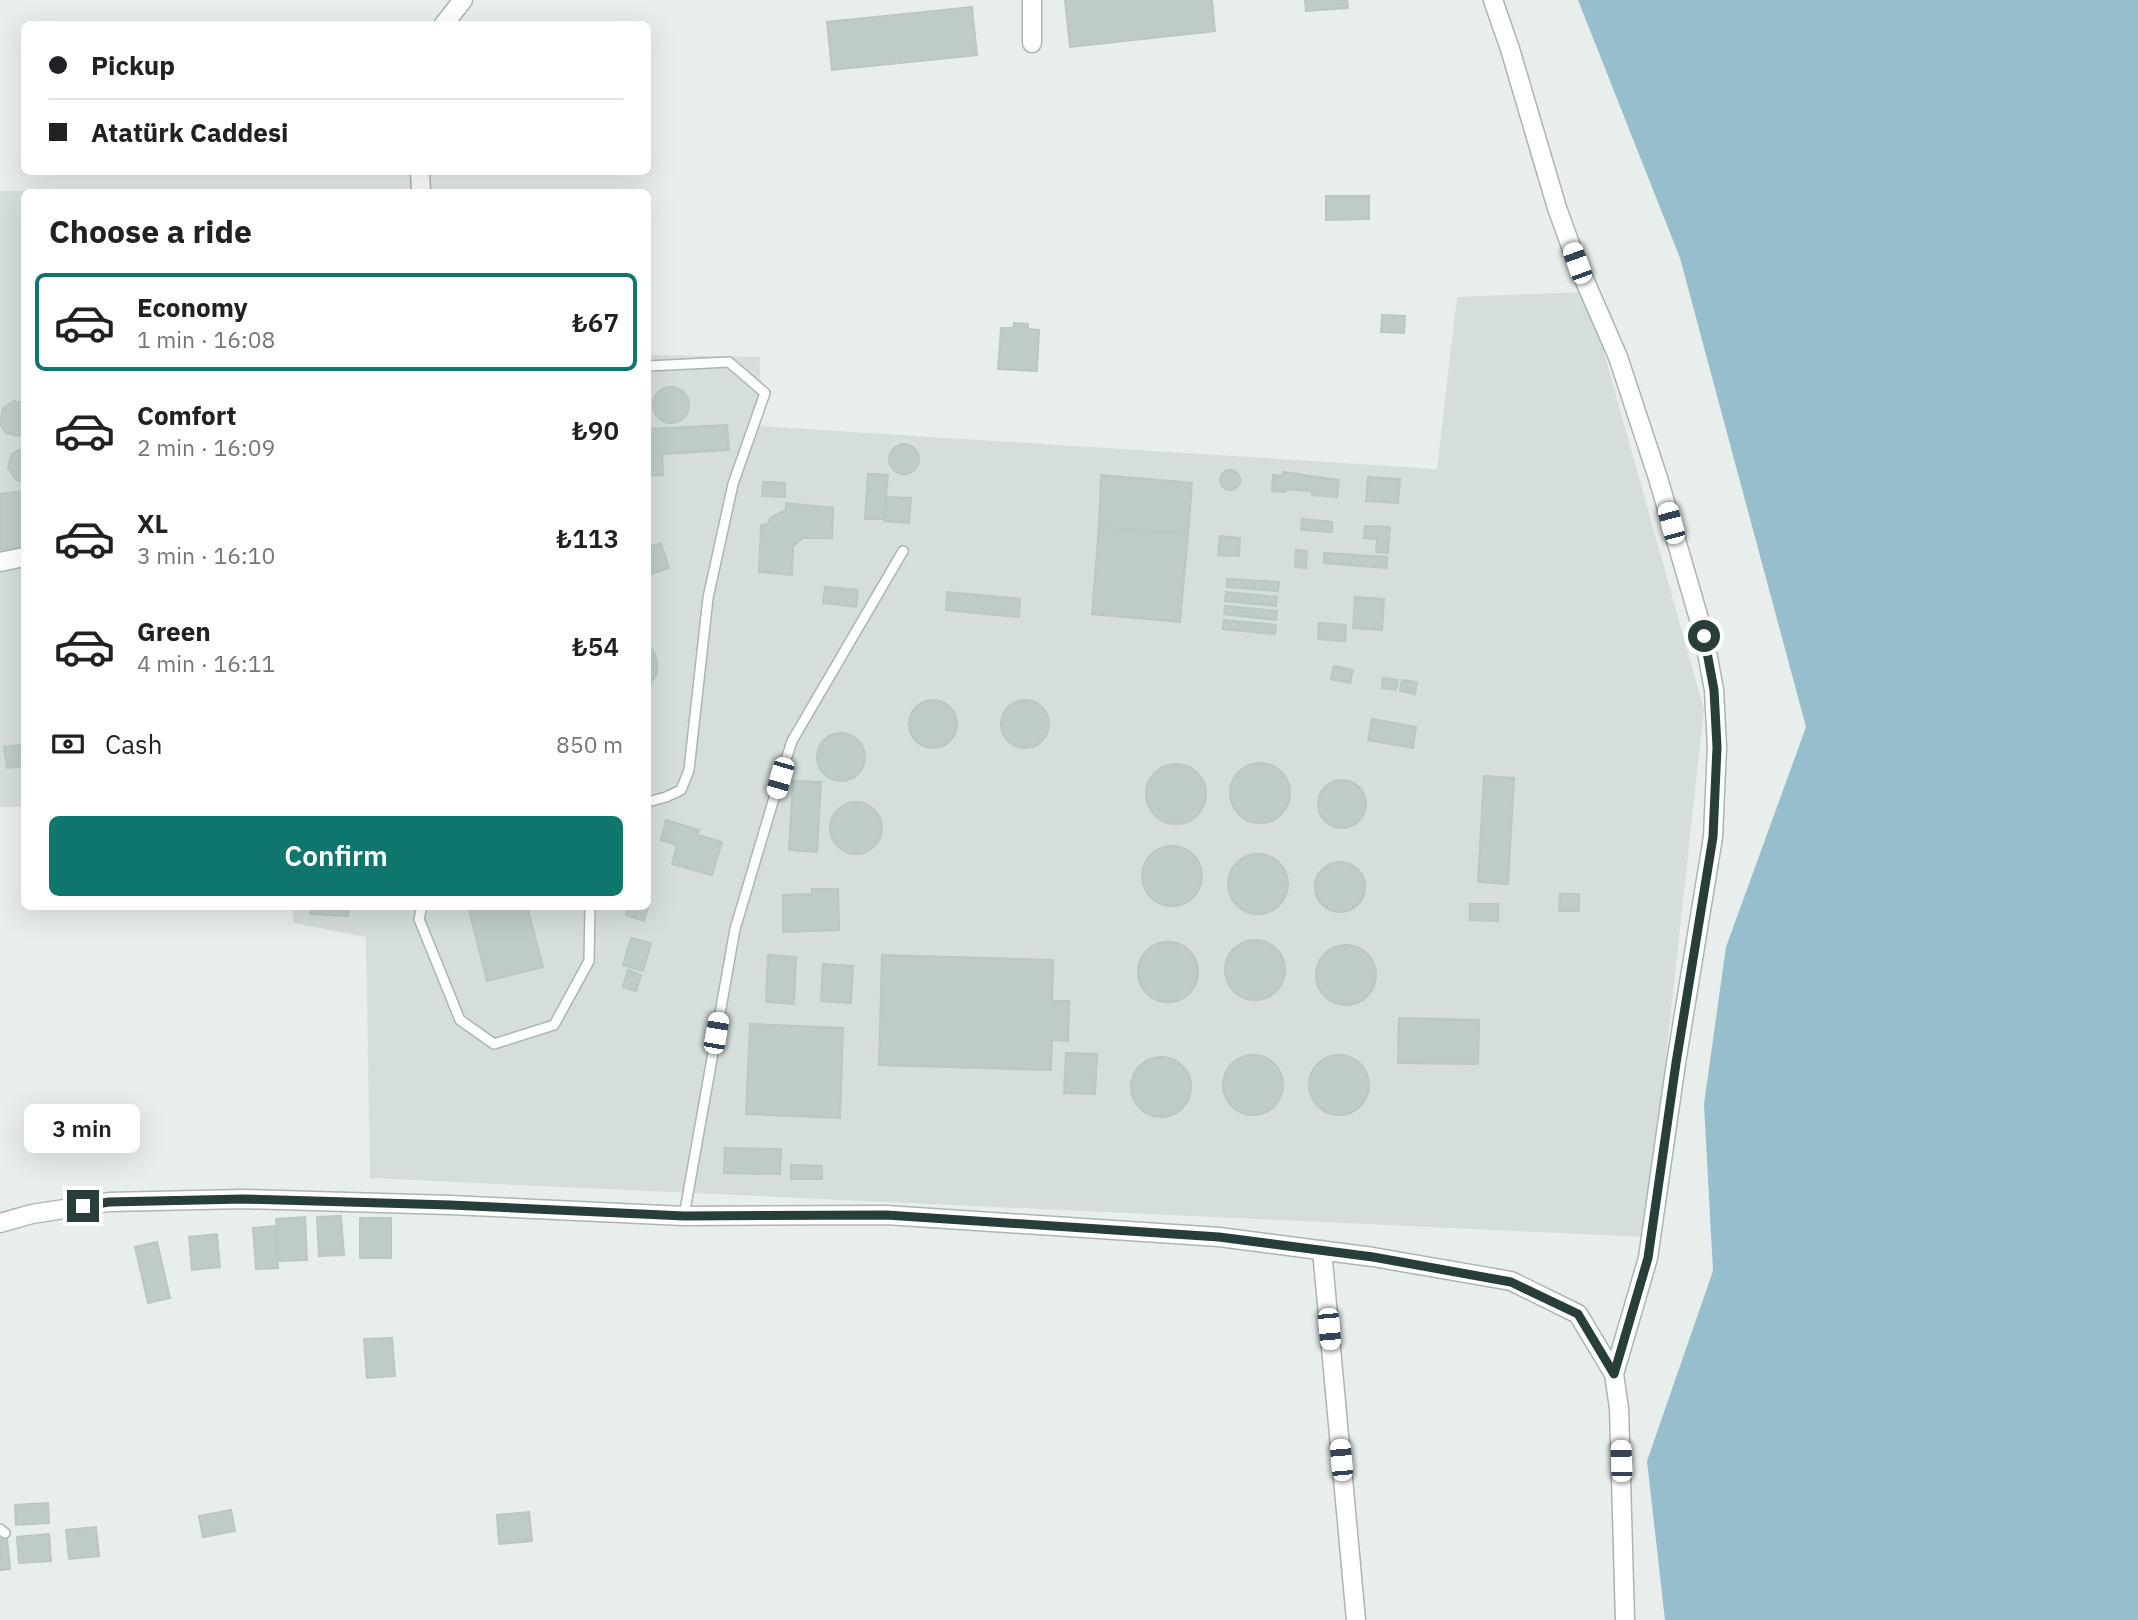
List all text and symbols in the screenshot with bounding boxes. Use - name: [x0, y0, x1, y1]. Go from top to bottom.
- text: Pickup: [91, 48, 175, 82]
- text: Atatürk Caddesi: [91, 115, 289, 149]
- text: Choose a ride: [49, 210, 252, 252]
- car: [1560, 240, 1595, 286]
- text: Economy: [137, 290, 248, 324]
- icon: car: [53, 291, 116, 354]
- text: ₺67: [572, 305, 619, 339]
- text: 1 min · 16:08: [137, 324, 275, 354]
- text: Comfort: [137, 398, 236, 432]
- icon: car: [53, 399, 116, 462]
- text: ₺90: [572, 413, 619, 447]
- text: 2 min · 16:09: [137, 432, 275, 462]
- car: [1656, 500, 1687, 546]
- text: XL: [137, 506, 168, 540]
- icon: car: [53, 507, 116, 570]
- text: ₺113: [556, 521, 619, 555]
- text: 3 min · 16:10: [137, 540, 275, 570]
- text: Green: [137, 614, 211, 648]
- icon: car: [53, 615, 116, 678]
- route start: [1688, 620, 1720, 652]
- text: ₺54: [572, 629, 619, 663]
- text: 4 min · 16:11: [137, 648, 275, 678]
- icon: cash: [49, 725, 87, 763]
- text: Cash: [105, 727, 162, 761]
- text: 850 m: [556, 729, 623, 759]
- car: [765, 755, 796, 801]
- button: Confirm: [49, 816, 623, 896]
- car: [703, 1010, 730, 1056]
- callout: 3 min: [25, 1104, 141, 1154]
- text: 3 min: [52, 1113, 112, 1143]
- route end: [67, 1190, 99, 1222]
- car: [1317, 1307, 1342, 1351]
- car: [1329, 1438, 1354, 1482]
- car: [1610, 1440, 1633, 1482]

